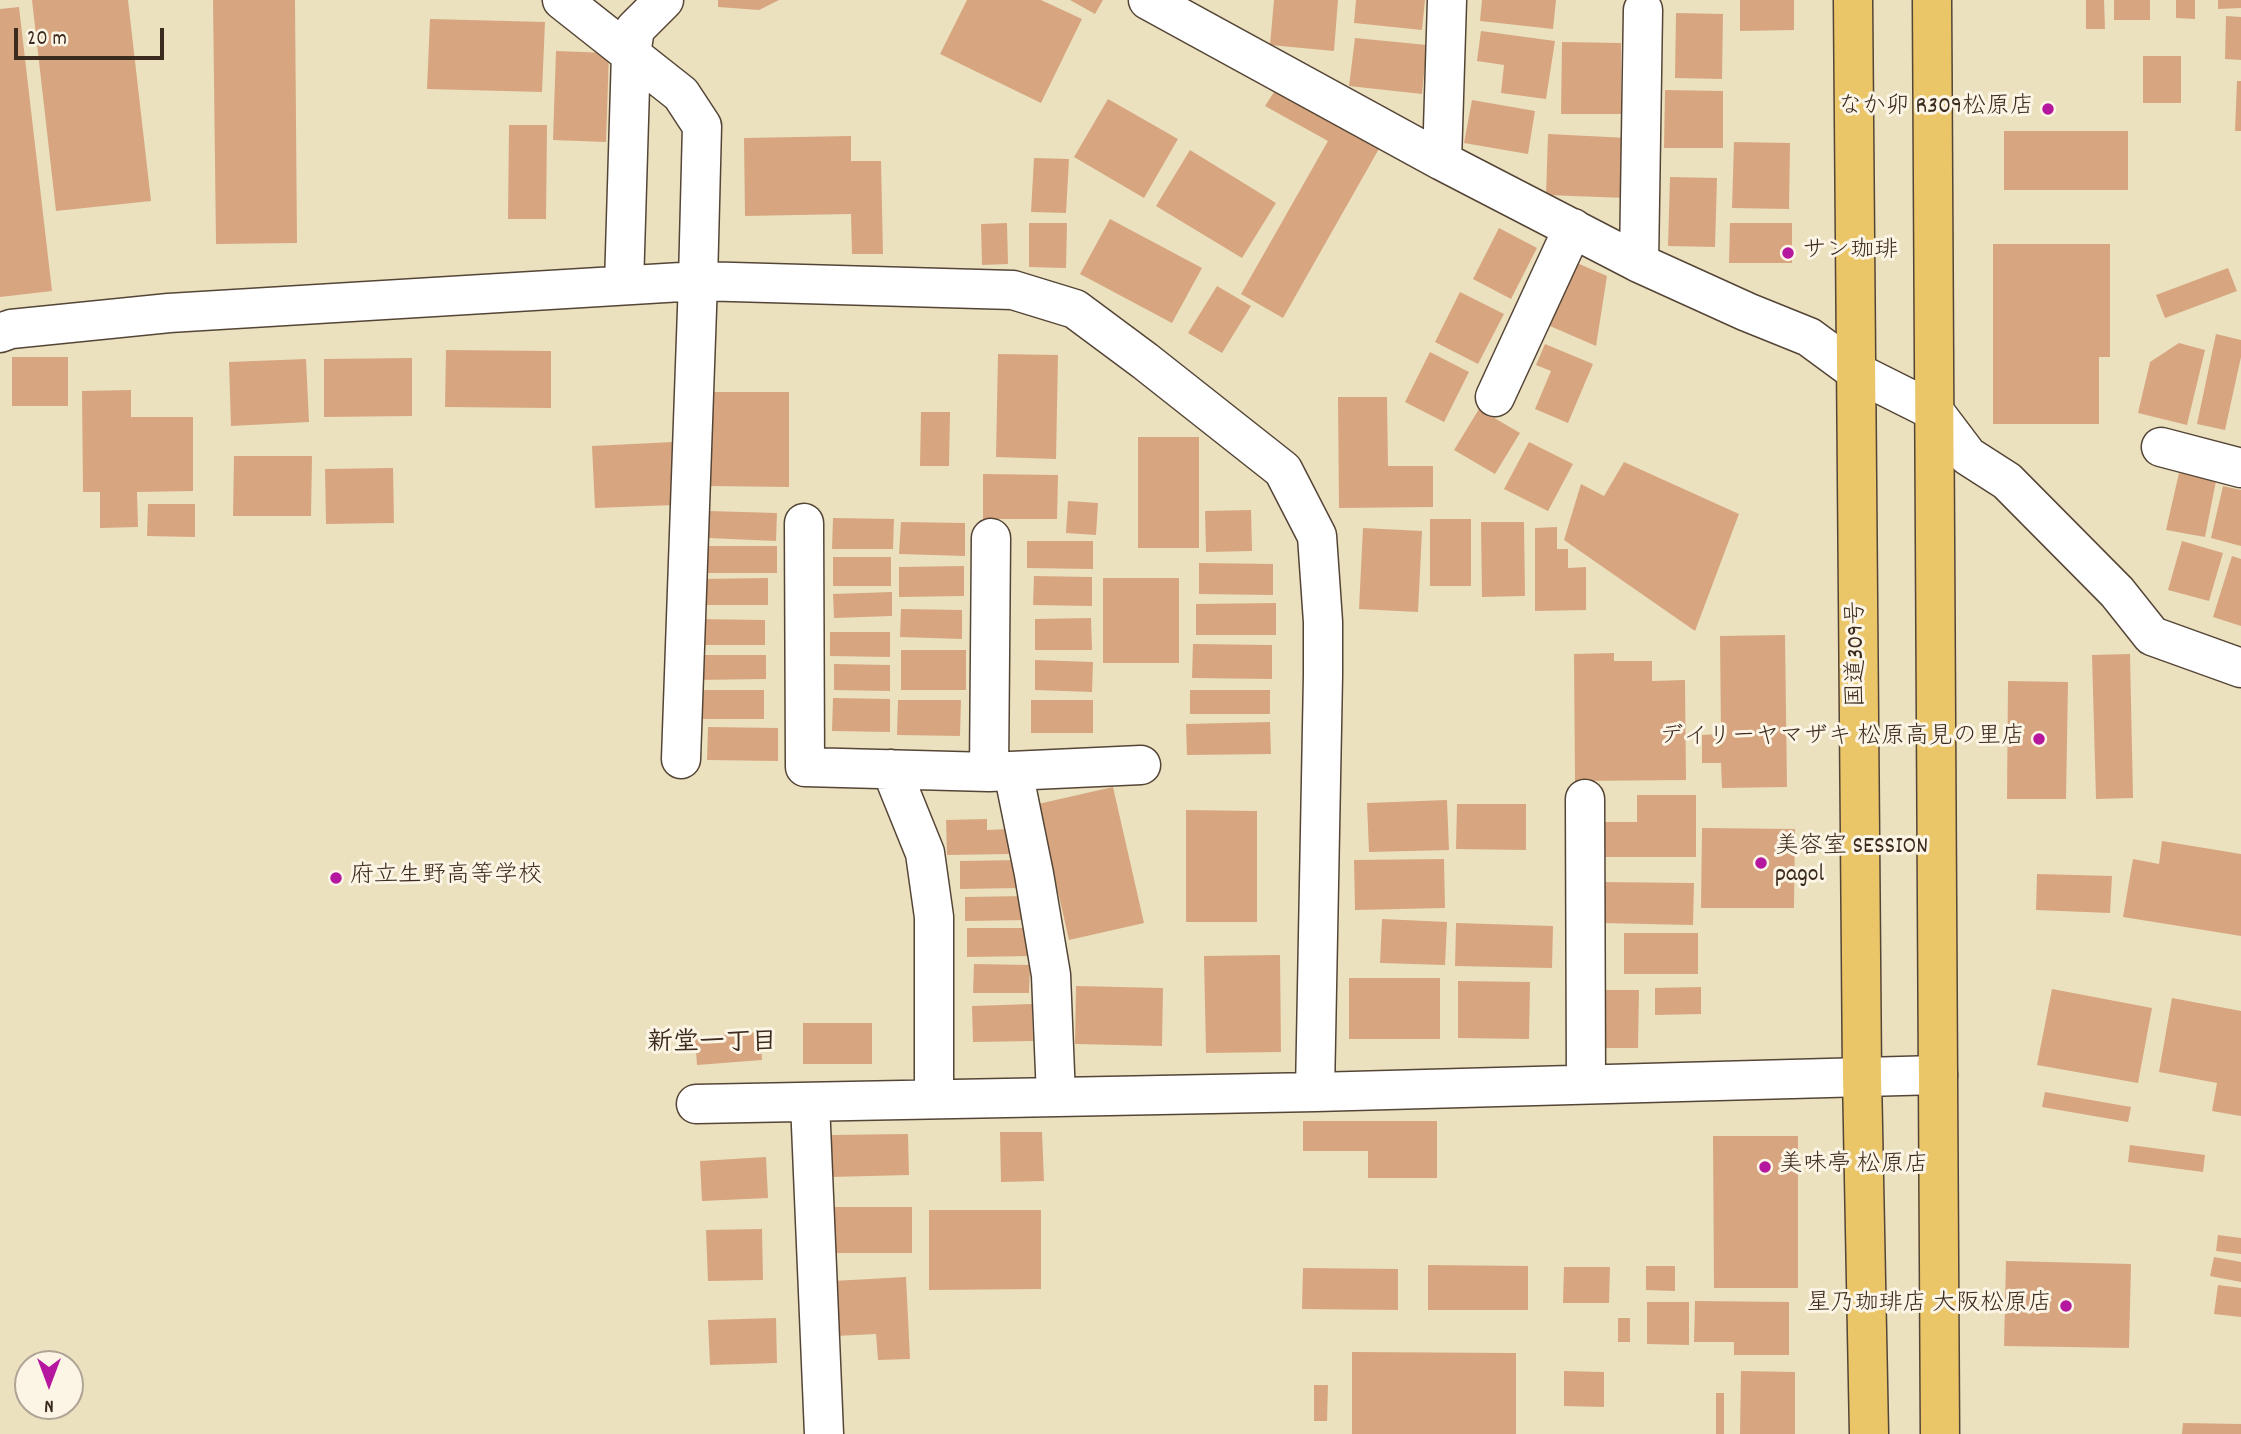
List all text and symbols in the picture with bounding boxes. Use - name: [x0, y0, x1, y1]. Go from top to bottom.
- scale bar: [18, 14, 168, 58]
- text: 20 m: [27, 25, 67, 55]
- place label: なか卯 R309松原店: [1838, 95, 2034, 123]
- marker: なか卯 R309松原店: [2040, 101, 2056, 117]
- place label: サン珈琲: [1802, 239, 1898, 267]
- marker: サン珈琲: [1780, 245, 1796, 261]
- street label: 国道309号: [1845, 601, 1873, 707]
- place label: デイリーヤマザキ 松原高見の里店: [1660, 725, 2025, 753]
- marker: デイリーヤマザキ 松原高見の里店: [2031, 731, 2047, 747]
- place label: 美容室 SESSION pagol: [1775, 835, 1928, 891]
- marker: 美容室 SESSION pagol: [1753, 855, 1769, 871]
- place label: 府立生野高等学校: [350, 864, 542, 892]
- marker: 府立生野高等学校: [328, 870, 344, 886]
- district label: 新堂一丁目: [647, 1029, 777, 1061]
- place label: 美味亭 松原店: [1779, 1153, 1928, 1181]
- marker: 美味亭 松原店: [1757, 1159, 1773, 1175]
- place label: 星乃珈琲店 大阪松原店: [1807, 1292, 2052, 1320]
- marker: 星乃珈琲店 大阪松原店: [2058, 1298, 2074, 1314]
- north arrow: [14, 1350, 84, 1420]
- text: N: [44, 1391, 54, 1418]

